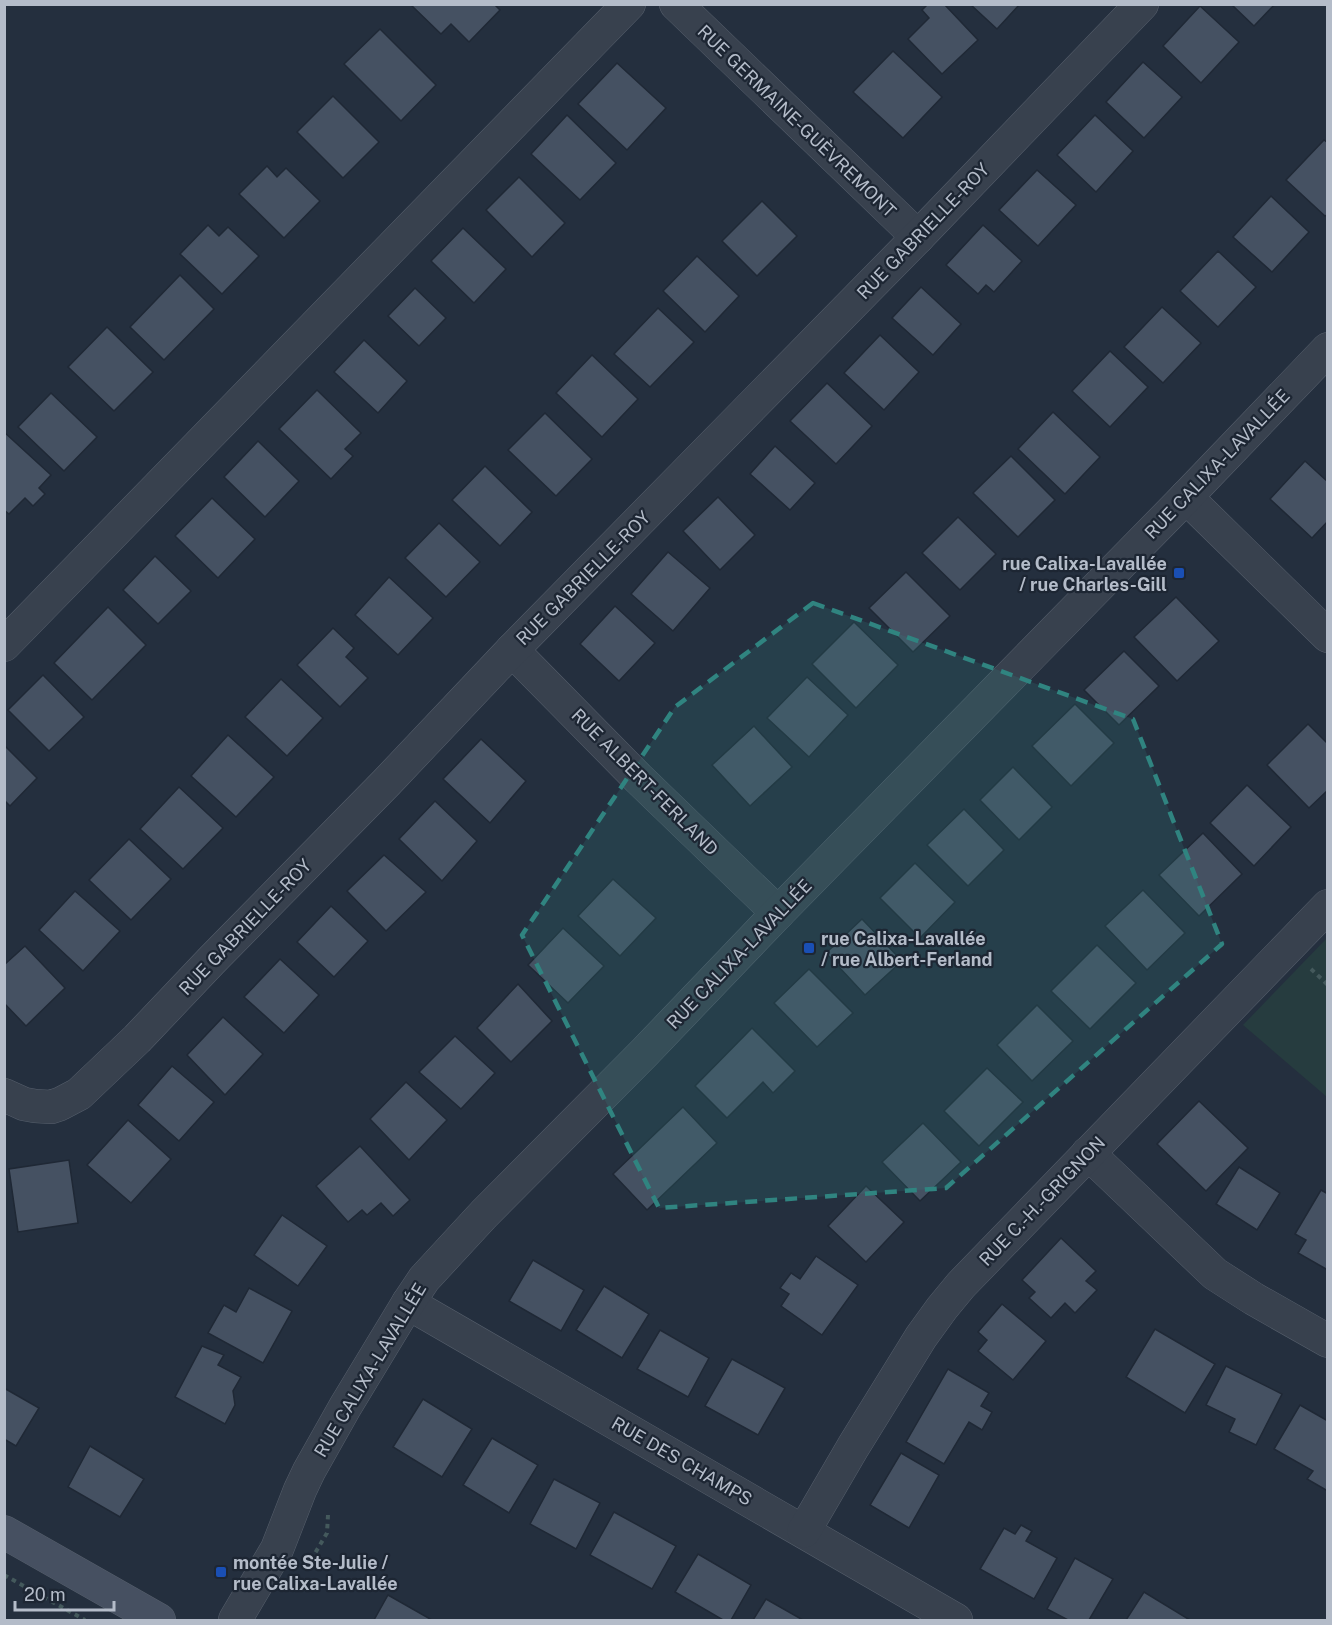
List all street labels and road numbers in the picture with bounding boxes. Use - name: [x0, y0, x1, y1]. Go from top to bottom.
- street label: RUE GERMAINE-GUÈVREMONT: [693, 20, 901, 222]
- street label: RUE GABRIELLE-ROY: [853, 159, 993, 303]
- street label: RUE CALIXA-LAVALLÉE: [1140, 384, 1294, 543]
- street label: RUE GABRIELLE-ROY: [512, 507, 654, 649]
- street label: RUE ALBERT-FERLAND: [567, 704, 723, 860]
- street label: RUE GABRIELLE-ROY: [175, 855, 315, 999]
- street label: RUE CALIXA-LAVALLÉE: [662, 874, 816, 1033]
- street label: RUE C.-H.-GRIGNON: [975, 1132, 1109, 1270]
- street label: RUE CALIXA-LAVALLÉE: [309, 1279, 430, 1461]
- street label: RUE DES CHAMPS: [608, 1412, 756, 1510]

